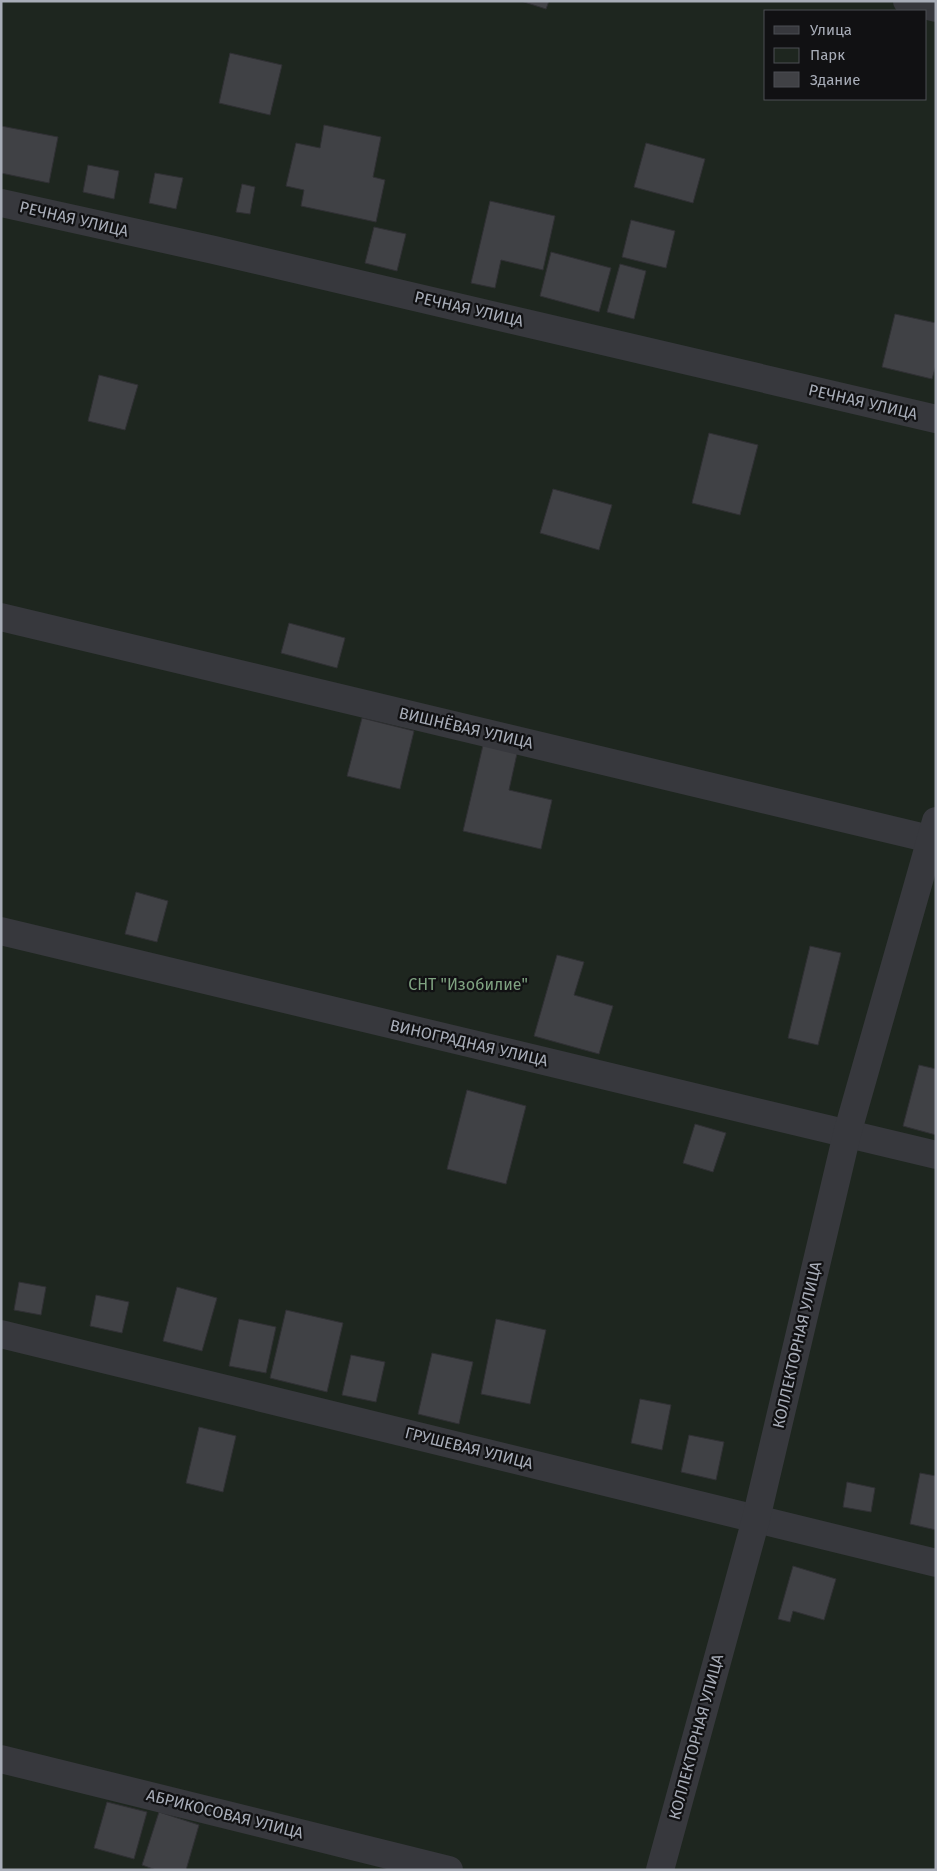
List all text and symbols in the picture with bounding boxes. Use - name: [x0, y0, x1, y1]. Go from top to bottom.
- legend: [764, 10, 927, 100]
- text: Улица: [810, 21, 852, 39]
- text: Парк: [810, 46, 845, 64]
- text: Здание: [810, 71, 860, 89]
- street label: РЕЧНАЯ УЛИЦА: [18, 197, 131, 241]
- street label: РЕЧНАЯ УЛИЦА: [413, 287, 526, 331]
- street label: РЕЧНАЯ УЛИЦА: [807, 380, 920, 424]
- street label: ВИШНЁВАЯ УЛИЦА: [397, 703, 536, 753]
- park label: СНТ "Изобилие": [408, 975, 528, 994]
- street label: ВИНОГРАДНАЯ УЛИЦА: [388, 1016, 551, 1071]
- street label: КОЛЛЕКТОРНАЯ УЛИЦА: [769, 1259, 826, 1430]
- street label: ГРУШЕВАЯ УЛИЦА: [403, 1423, 536, 1473]
- street label: КОЛЛЕКТОРНАЯ УЛИЦА: [665, 1651, 727, 1822]
- street label: АБРИКОСОВАЯ УЛИЦА: [145, 1785, 306, 1843]

